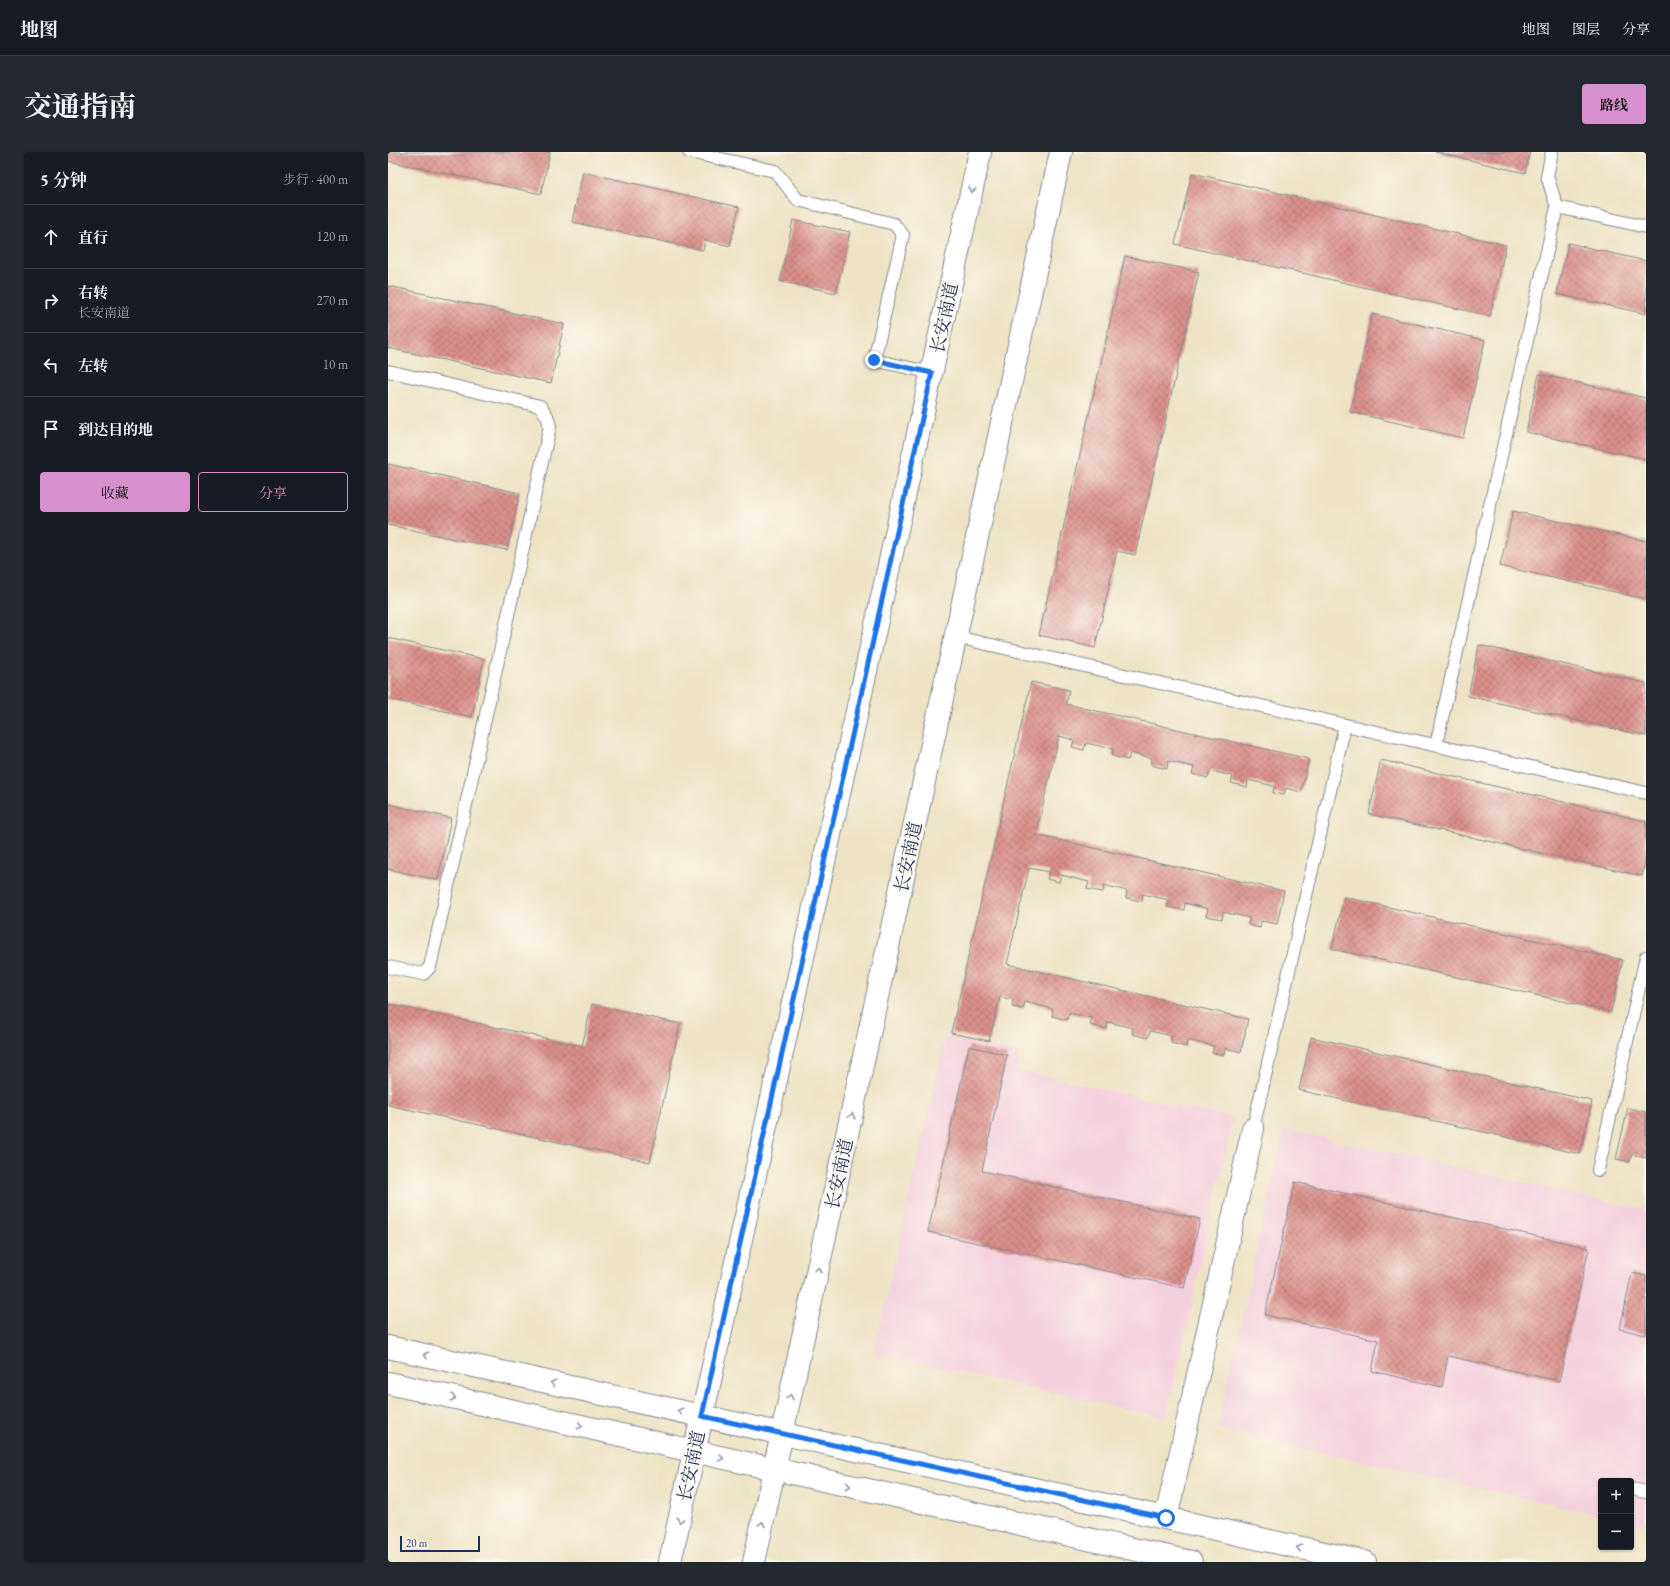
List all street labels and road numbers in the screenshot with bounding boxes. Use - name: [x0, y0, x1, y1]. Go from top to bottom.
- street label: 长安南道: [925, 280, 963, 356]
- street label: 长安南道: [889, 819, 927, 895]
- street label: 长安南道: [820, 1136, 858, 1212]
- street label: 长安南道: [672, 1428, 710, 1504]

